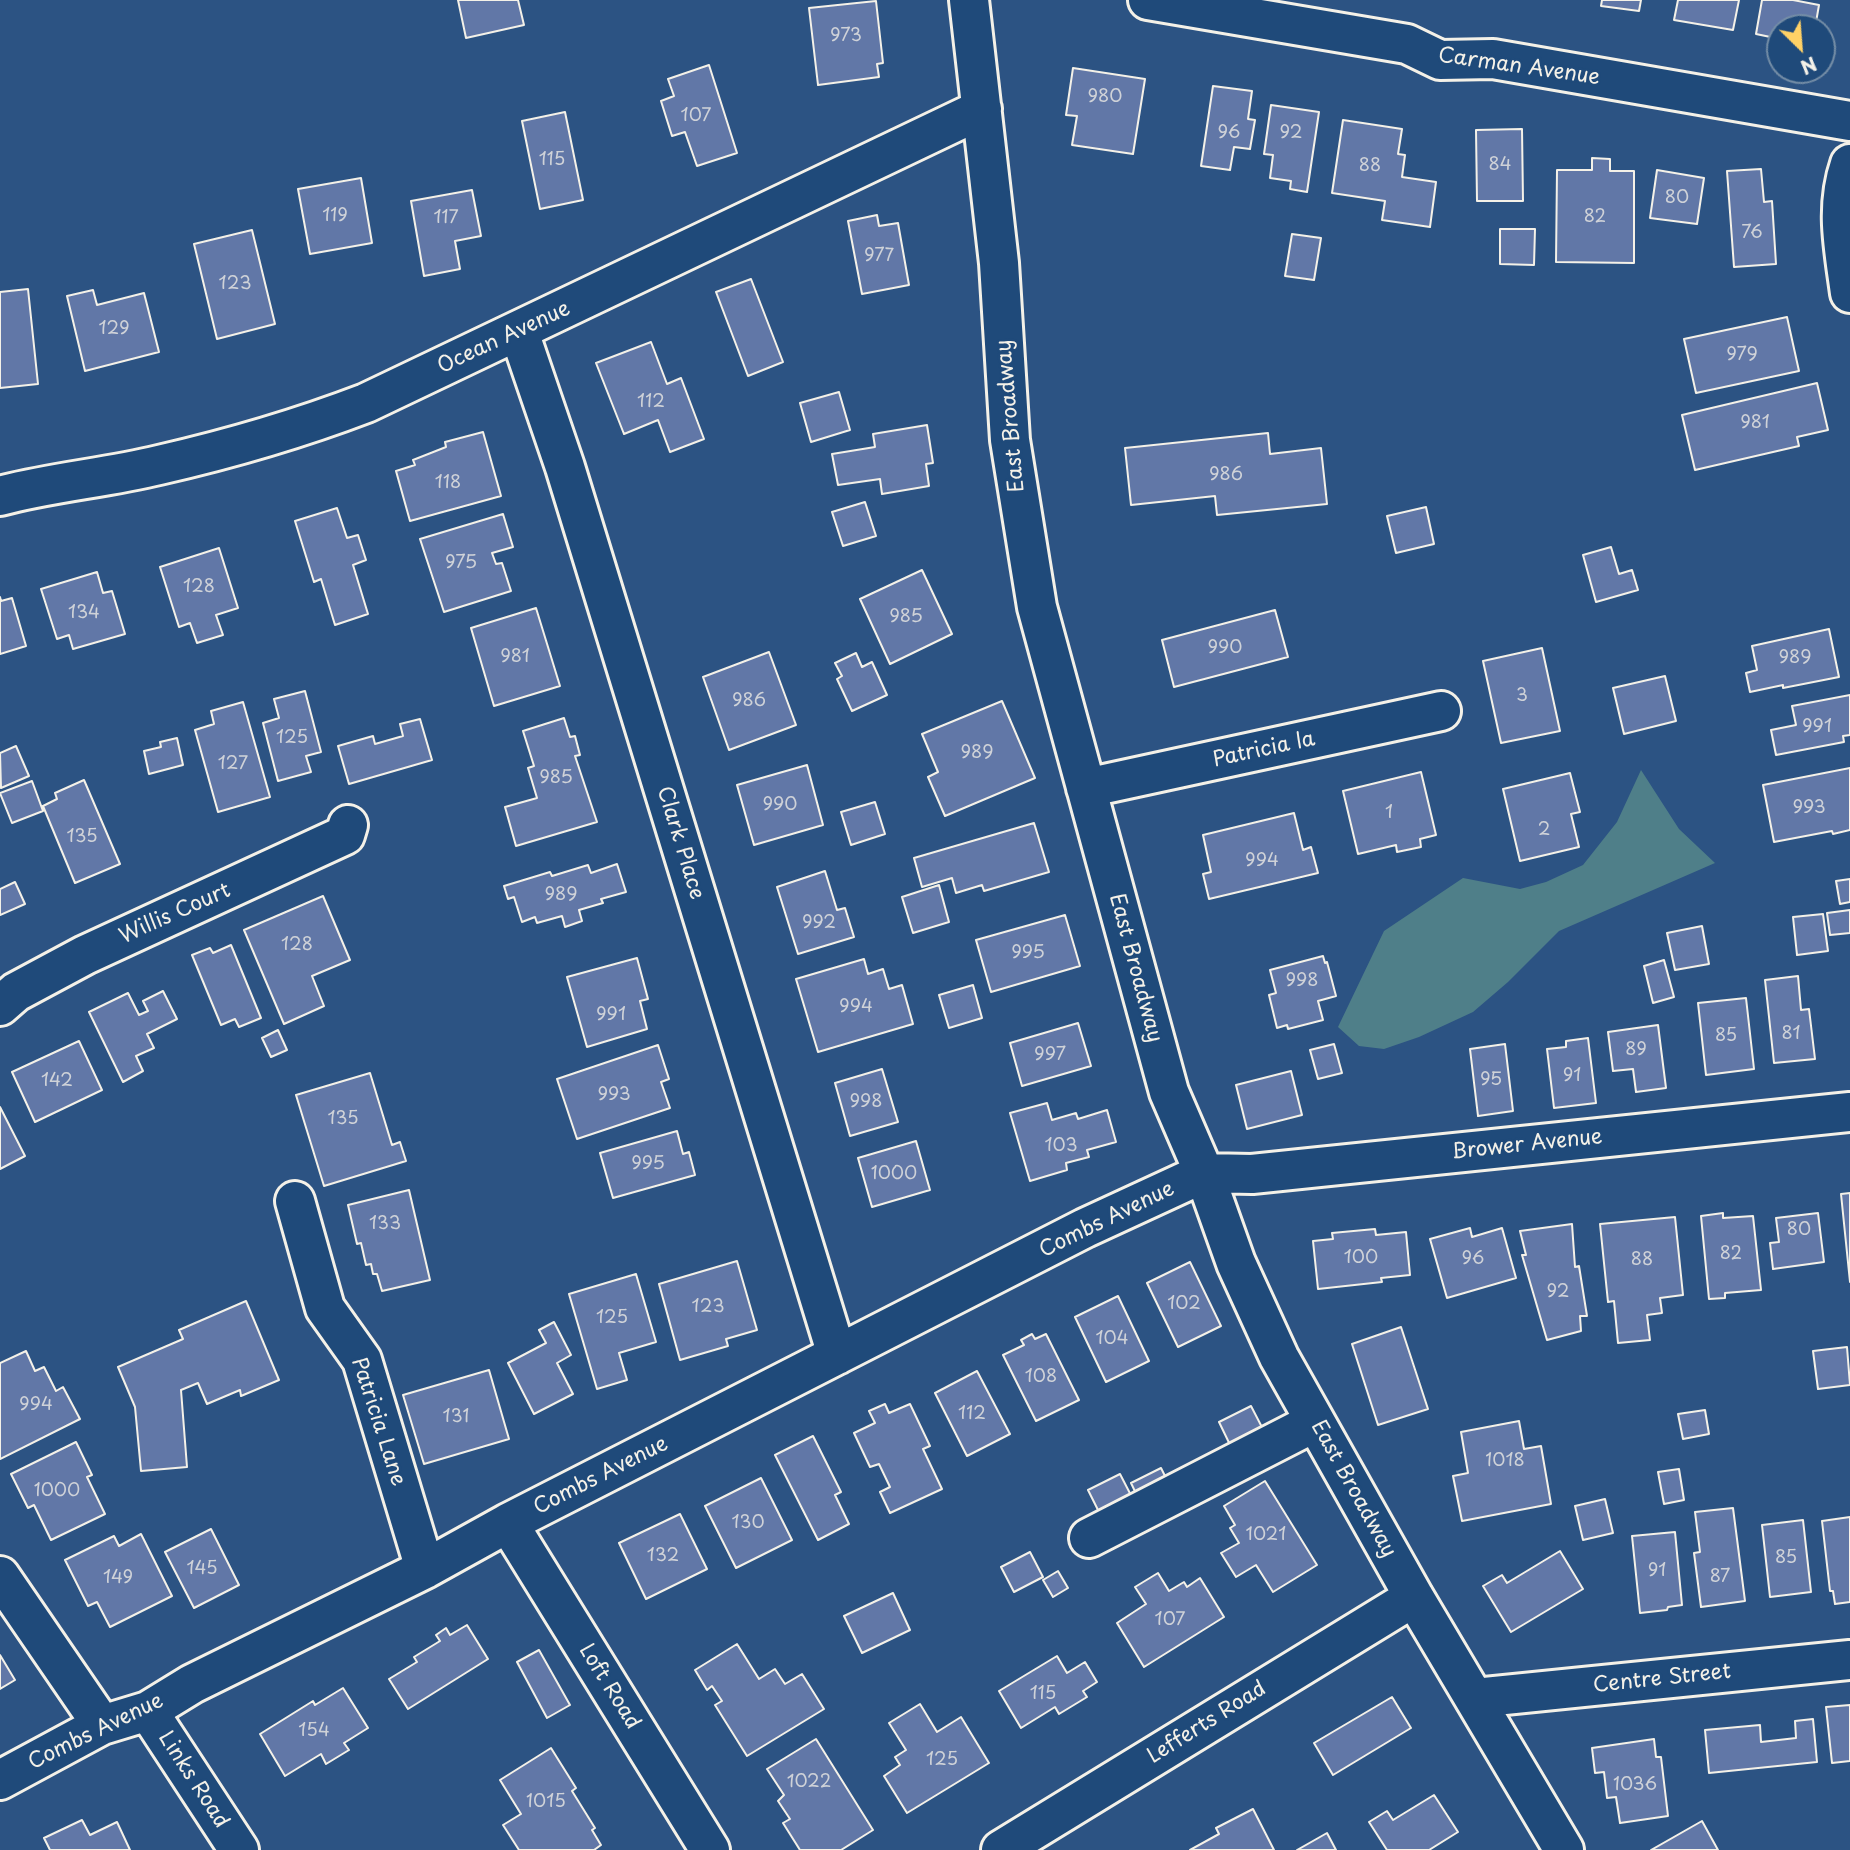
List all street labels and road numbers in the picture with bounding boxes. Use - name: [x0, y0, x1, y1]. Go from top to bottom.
- street label: Carman Avenue: [1437, 43, 1601, 91]
- street label: Ocean Avenue: [434, 296, 574, 380]
- street label: East Broadway: [992, 339, 1030, 493]
- street label: Patricia la: [1211, 727, 1317, 773]
- street label: Clark Place: [651, 783, 709, 903]
- street label: Willis Court: [115, 878, 235, 950]
- street label: East Broadway: [1103, 891, 1167, 1045]
- street label: Brower Avenue: [1450, 1125, 1604, 1165]
- street label: Combs Avenue: [1035, 1176, 1179, 1264]
- street label: Patricia Lane: [345, 1355, 411, 1489]
- street label: East Broadway: [1305, 1416, 1401, 1562]
- street label: Combs Avenue: [530, 1431, 672, 1521]
- street label: Loft Road: [573, 1640, 645, 1734]
- street label: Centre Street: [1592, 1659, 1732, 1699]
- street label: Lefferts Road: [1143, 1676, 1271, 1770]
- street label: Combs Avenue: [24, 1688, 168, 1776]
- street label: Links Road: [152, 1727, 234, 1833]

